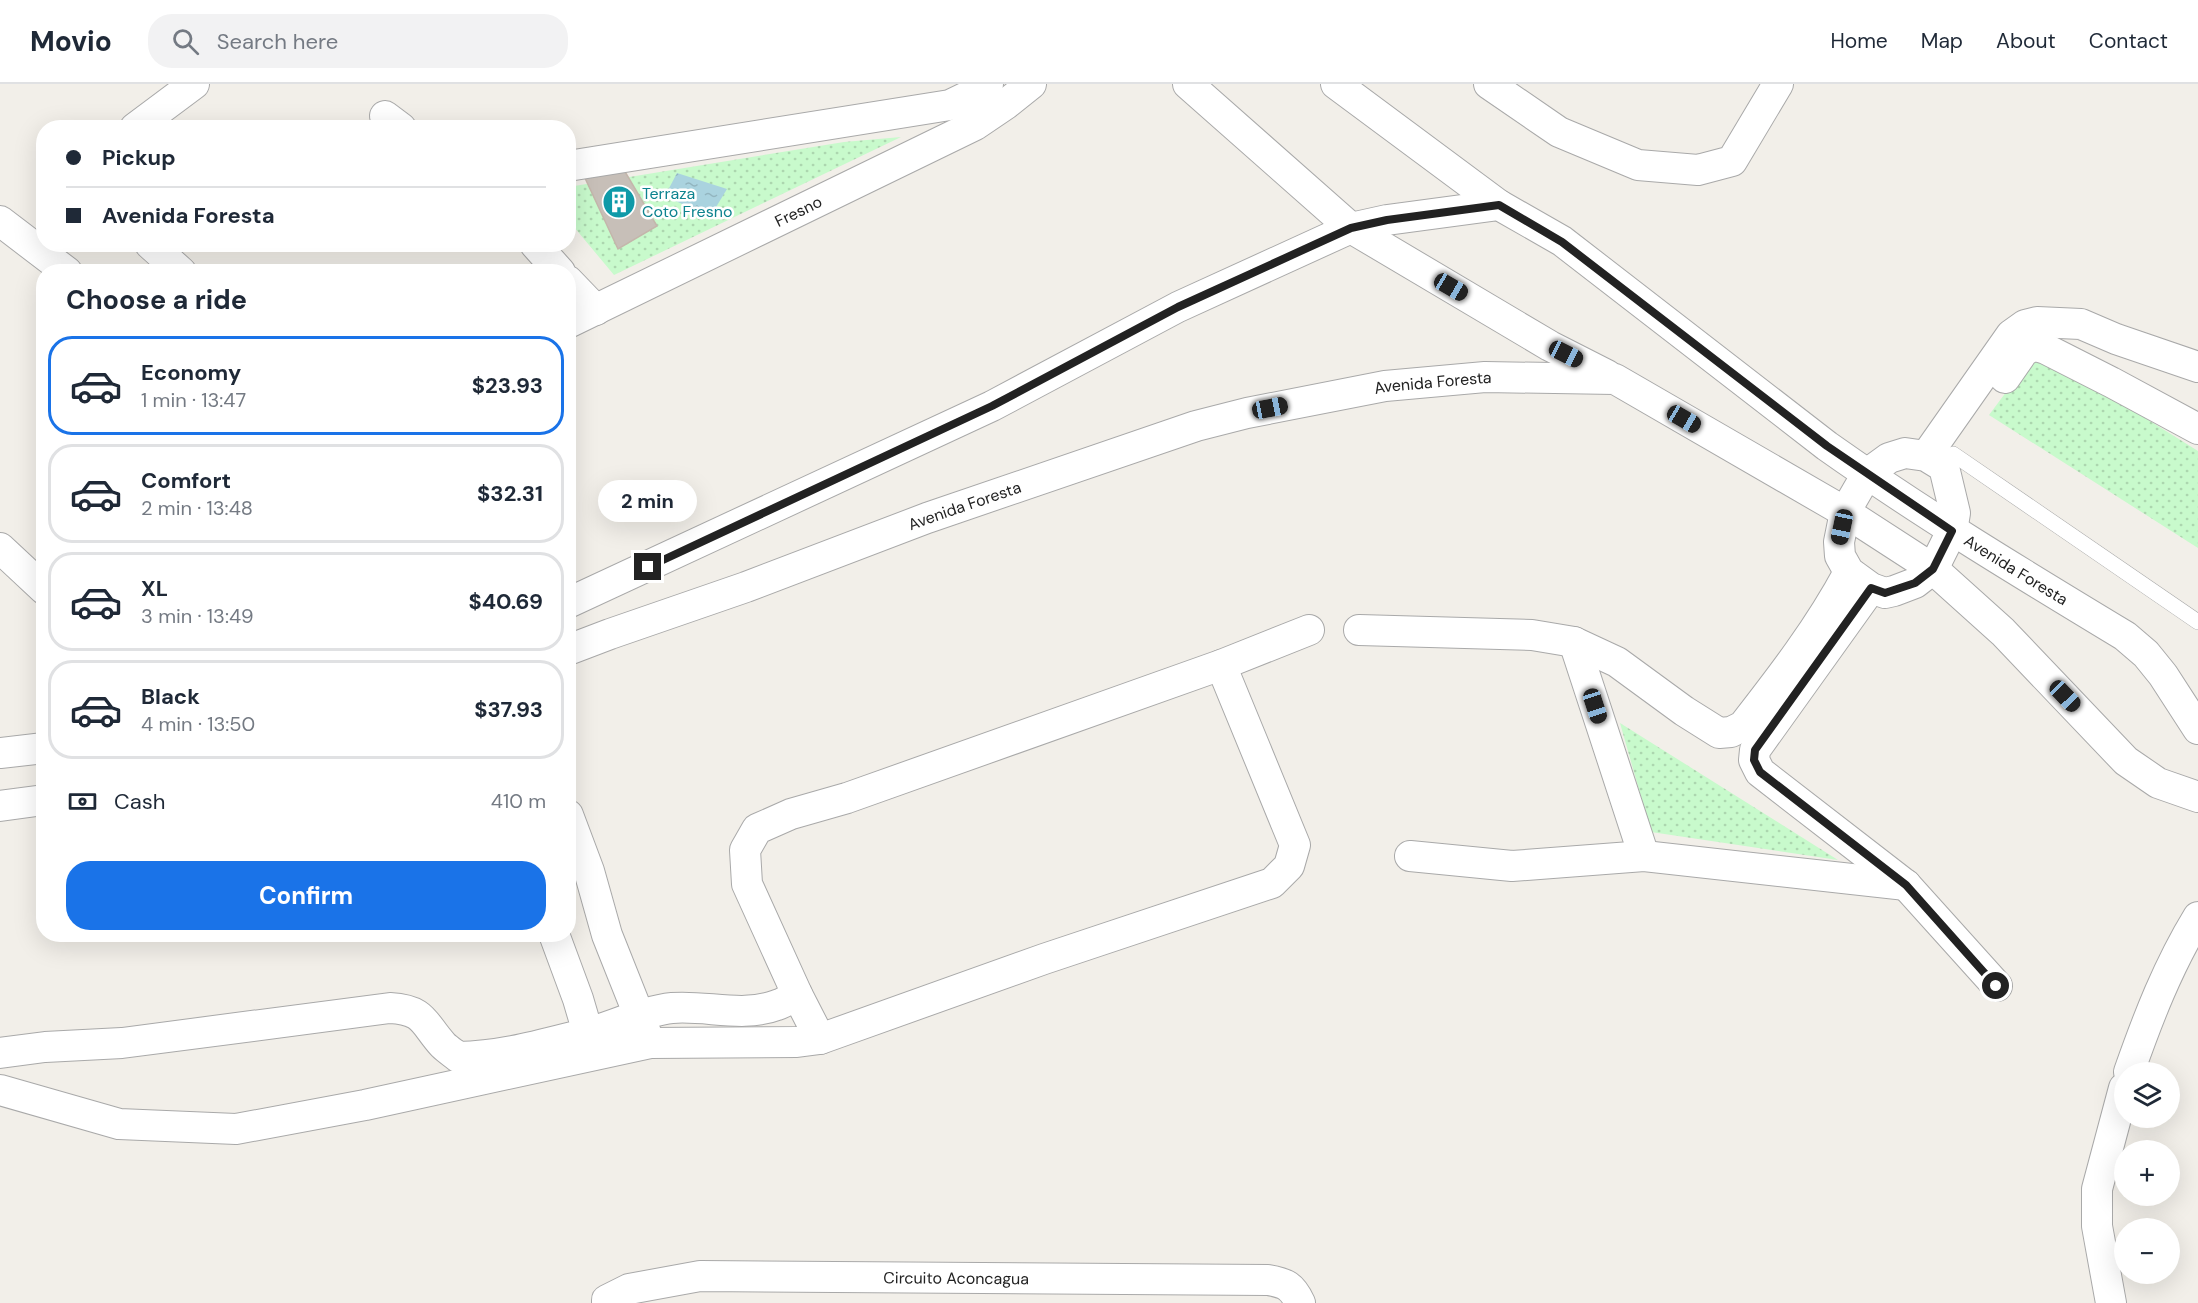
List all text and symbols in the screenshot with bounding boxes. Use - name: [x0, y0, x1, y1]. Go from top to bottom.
- search box: [148, 14, 568, 68]
- text: Movio: [30, 23, 112, 60]
- icon: search: [169, 25, 202, 58]
- text: Search here: [217, 27, 338, 56]
- text: Home: [1830, 27, 1888, 55]
- text: Map: [1921, 27, 1963, 55]
- text: About: [1996, 27, 2056, 55]
- text: Contact: [2089, 27, 2168, 55]
- text: Pickup: [102, 143, 176, 172]
- place label: Terraza Coto Fresno: [642, 183, 732, 222]
- building icon: Terraza Coto Fresno: [601, 184, 637, 220]
- street label: Fresno: [771, 191, 826, 232]
- text: Avenida Foresta: [102, 201, 275, 230]
- car: [1431, 270, 1471, 304]
- text: Choose a ride: [66, 282, 247, 317]
- car: [1546, 338, 1586, 370]
- text: Economy: [141, 358, 241, 387]
- icon: car: [69, 359, 123, 413]
- street label: Avenida Foresta: [1372, 367, 1492, 399]
- text: $23.93: [472, 371, 543, 400]
- text: 1 min · 13:47: [141, 387, 246, 413]
- car: [1251, 396, 1289, 420]
- car: [1664, 402, 1704, 436]
- text: Comfort: [141, 466, 231, 495]
- icon: car: [69, 467, 123, 521]
- street label: Avenida Foresta: [905, 477, 1024, 535]
- text: $32.31: [477, 479, 543, 508]
- callout: 2 min: [598, 480, 698, 522]
- text: 2 min: [621, 488, 674, 514]
- text: 2 min · 13:48: [141, 495, 253, 521]
- car: [1829, 508, 1855, 546]
- street label: Avenida Foresta: [1960, 530, 2072, 610]
- route end: [634, 553, 661, 580]
- text: XL: [141, 574, 168, 603]
- icon: car: [69, 575, 123, 629]
- text: $40.69: [468, 587, 543, 616]
- text: 3 min · 13:49: [141, 603, 254, 629]
- car: [2046, 677, 2084, 715]
- text: Black: [141, 682, 200, 711]
- icon: car: [69, 683, 123, 737]
- car: [1581, 686, 1609, 726]
- text: $37.93: [474, 695, 543, 724]
- text: 4 min · 13:50: [141, 711, 255, 737]
- icon: cash: [66, 785, 99, 818]
- text: Cash: [114, 787, 165, 816]
- text: 410 m: [491, 788, 546, 814]
- button: Confirm: [66, 861, 546, 930]
- route start: [1982, 972, 2009, 999]
- map controls: [2114, 1062, 2180, 1284]
- button: layers: [2114, 1062, 2180, 1128]
- button: +: [2114, 1140, 2180, 1206]
- button: −: [2114, 1218, 2180, 1284]
- street label: Circuito Aconcagua: [883, 1267, 1029, 1289]

